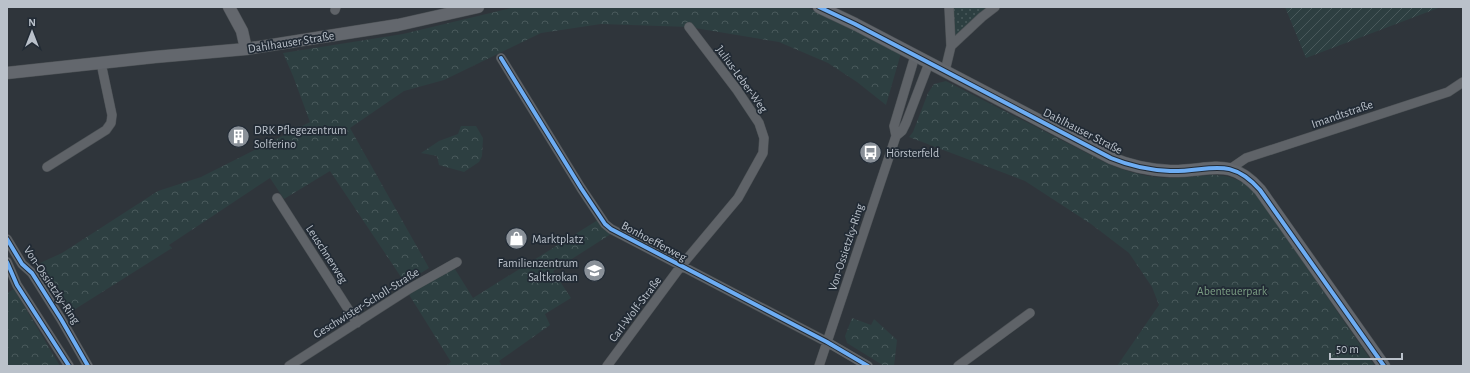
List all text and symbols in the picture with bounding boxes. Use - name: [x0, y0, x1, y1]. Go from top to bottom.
- north arrow: [12, 12, 52, 52]
- text: N: [28, 17, 36, 28]
- street label: Dahlhauser Straße: [247, 29, 335, 55]
- street label: Julius-Leber-Weg: [714, 43, 770, 115]
- street label: Imandtstraße: [1310, 98, 1374, 130]
- street label: Dahlhauser Straße: [1041, 106, 1125, 156]
- building icon: DRK Pflegezentrum Solferino: [225, 124, 251, 150]
- place label: DRK Pflegezentrum Solferino: [254, 124, 347, 150]
- bus stop icon: Hörsterfeld: [858, 140, 884, 166]
- place label: Hörsterfeld: [886, 147, 939, 159]
- street label: Von-Ossietzky-Ring: [826, 202, 867, 292]
- street label: Bonhoefferweg: [620, 219, 689, 263]
- street label: Leuschnerweg: [304, 223, 350, 285]
- shop icon: Marktplatz: [504, 226, 530, 252]
- place label: Marktplatz: [532, 233, 583, 245]
- street label: Von-Ossietzky-Ring: [21, 244, 82, 327]
- place label: Familienzentrum Saltkrokan: [498, 257, 578, 283]
- school or university icon: Familienzentrum Saltkrokan: [581, 257, 607, 283]
- street label: Geschwister-Scholl-Straße: [311, 266, 421, 340]
- street label: Carl-Wolf-Straße: [607, 274, 663, 344]
- park label: Abenteuerpark: [1197, 285, 1268, 297]
- scale bar: [1330, 335, 1402, 361]
- text: 50 m: [1336, 343, 1359, 355]

